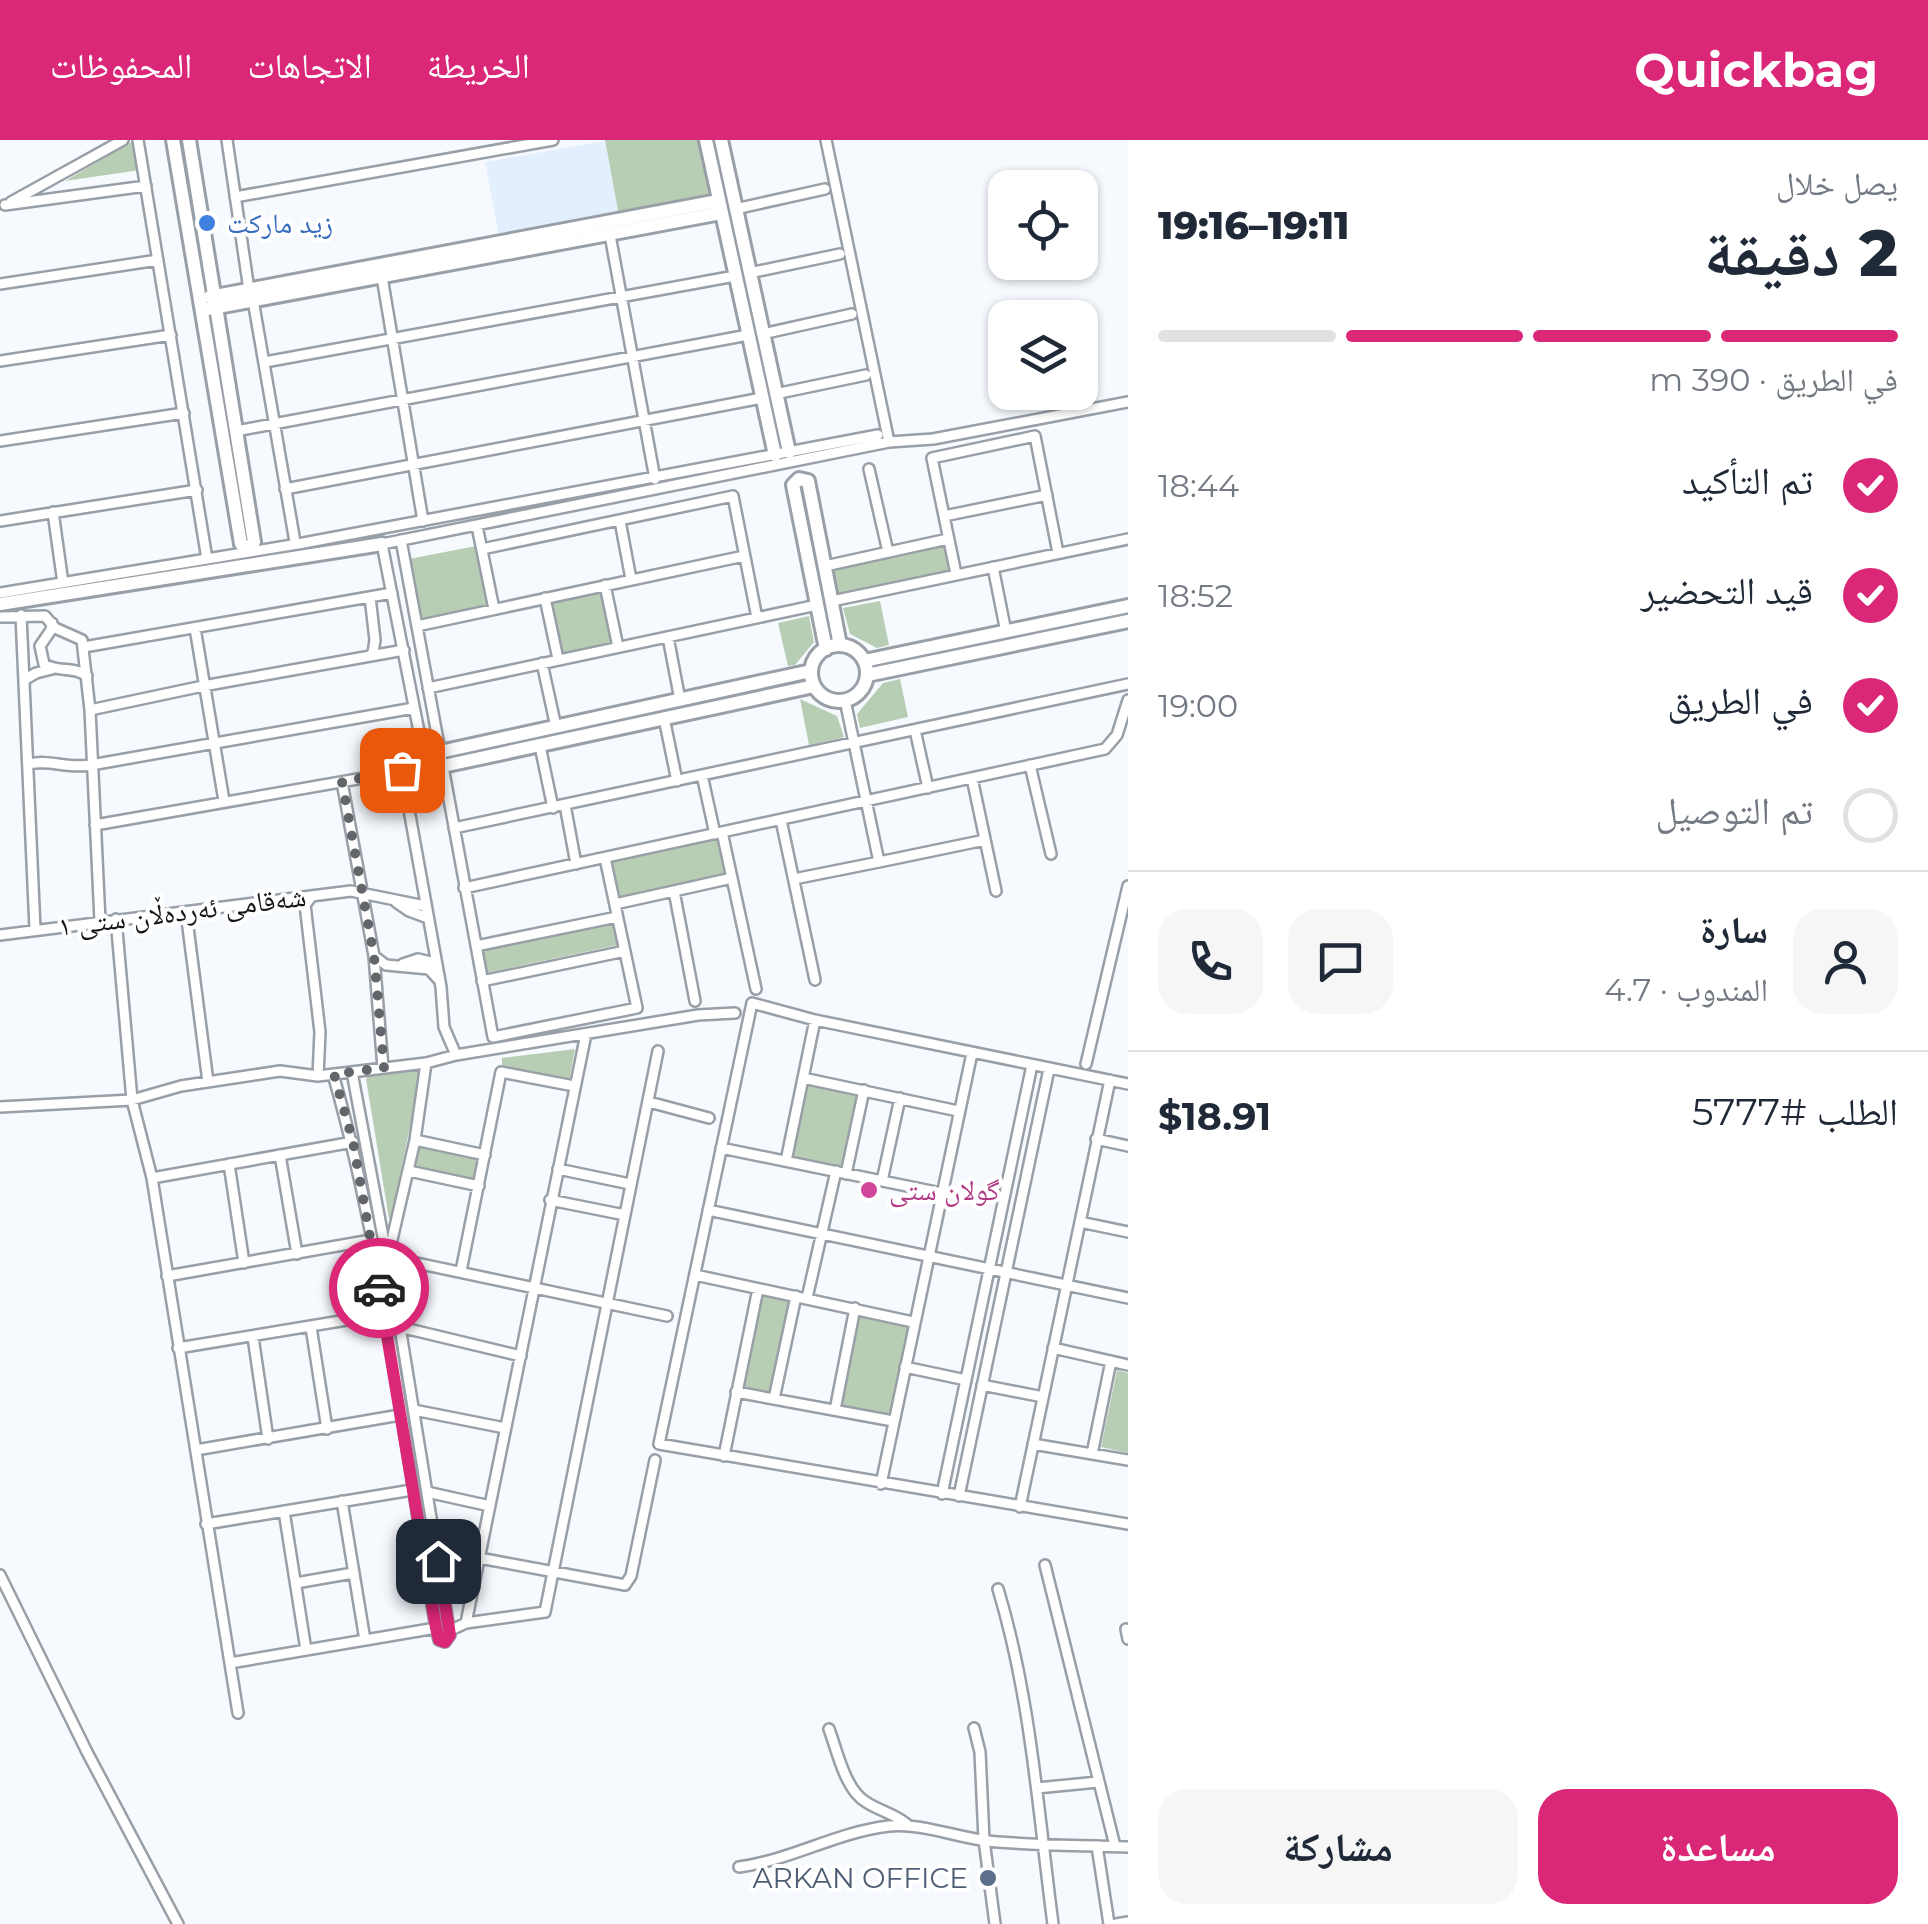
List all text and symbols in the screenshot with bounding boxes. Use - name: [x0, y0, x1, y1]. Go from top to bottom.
- text: Quickbag: [1634, 41, 1878, 99]
- text: المحفوظات: [50, 44, 192, 87]
- text: الاتجاهات: [247, 44, 372, 87]
- text: الخريطة: [427, 44, 530, 87]
- text: يصل خلال: [1776, 164, 1898, 203]
- map controls: [988, 170, 1098, 410]
- button: locate: [988, 170, 1098, 280]
- text: 19:11–19:16: [1158, 202, 1349, 249]
- place label: زيد ماركت: [227, 206, 333, 240]
- marker: زيد ماركت: [196, 212, 218, 234]
- text: 2 دقيقة: [1704, 213, 1898, 292]
- button: layers: [988, 300, 1098, 410]
- text: في الطريق · 390 m: [1649, 360, 1898, 399]
- text: تم التأكيد: [1682, 457, 1813, 504]
- icon: check: [1843, 458, 1898, 513]
- text: 18:44: [1158, 466, 1239, 505]
- text: قيد التحضير: [1641, 567, 1813, 614]
- icon: check: [1843, 568, 1898, 623]
- text: 18:52: [1158, 576, 1233, 615]
- text: في الطريق: [1667, 677, 1813, 724]
- icon: check: [1843, 678, 1898, 733]
- text: 19:00: [1158, 686, 1238, 725]
- pin: [360, 728, 445, 813]
- icon: bag: [375, 743, 430, 798]
- text: تم التوصيل: [1655, 787, 1813, 834]
- street label: شەقامی ئەردەڵان ستی ١: [56, 878, 308, 944]
- text: سارة: [1700, 906, 1768, 953]
- button: phone: [1158, 909, 1263, 1014]
- button: chat: [1288, 909, 1393, 1014]
- button: person: [1793, 909, 1898, 1014]
- text: المندوب · 4.7: [1604, 970, 1768, 1009]
- text: الطلب #5777: [1692, 1088, 1898, 1135]
- text: $18.91: [1158, 1093, 1271, 1140]
- place label: گولان ستی: [889, 1173, 1000, 1208]
- marker: گولان ستی: [858, 1179, 880, 1201]
- courier: [329, 1238, 429, 1338]
- icon: car: [352, 1261, 407, 1316]
- pin: [396, 1519, 481, 1604]
- icon: home: [411, 1534, 466, 1589]
- button: مشاركة: [1158, 1789, 1518, 1904]
- button: مساعدة: [1538, 1789, 1898, 1904]
- place label: ARKAN OFFICE: [752, 1861, 968, 1895]
- marker: ARKAN OFFICE: [977, 1867, 999, 1889]

